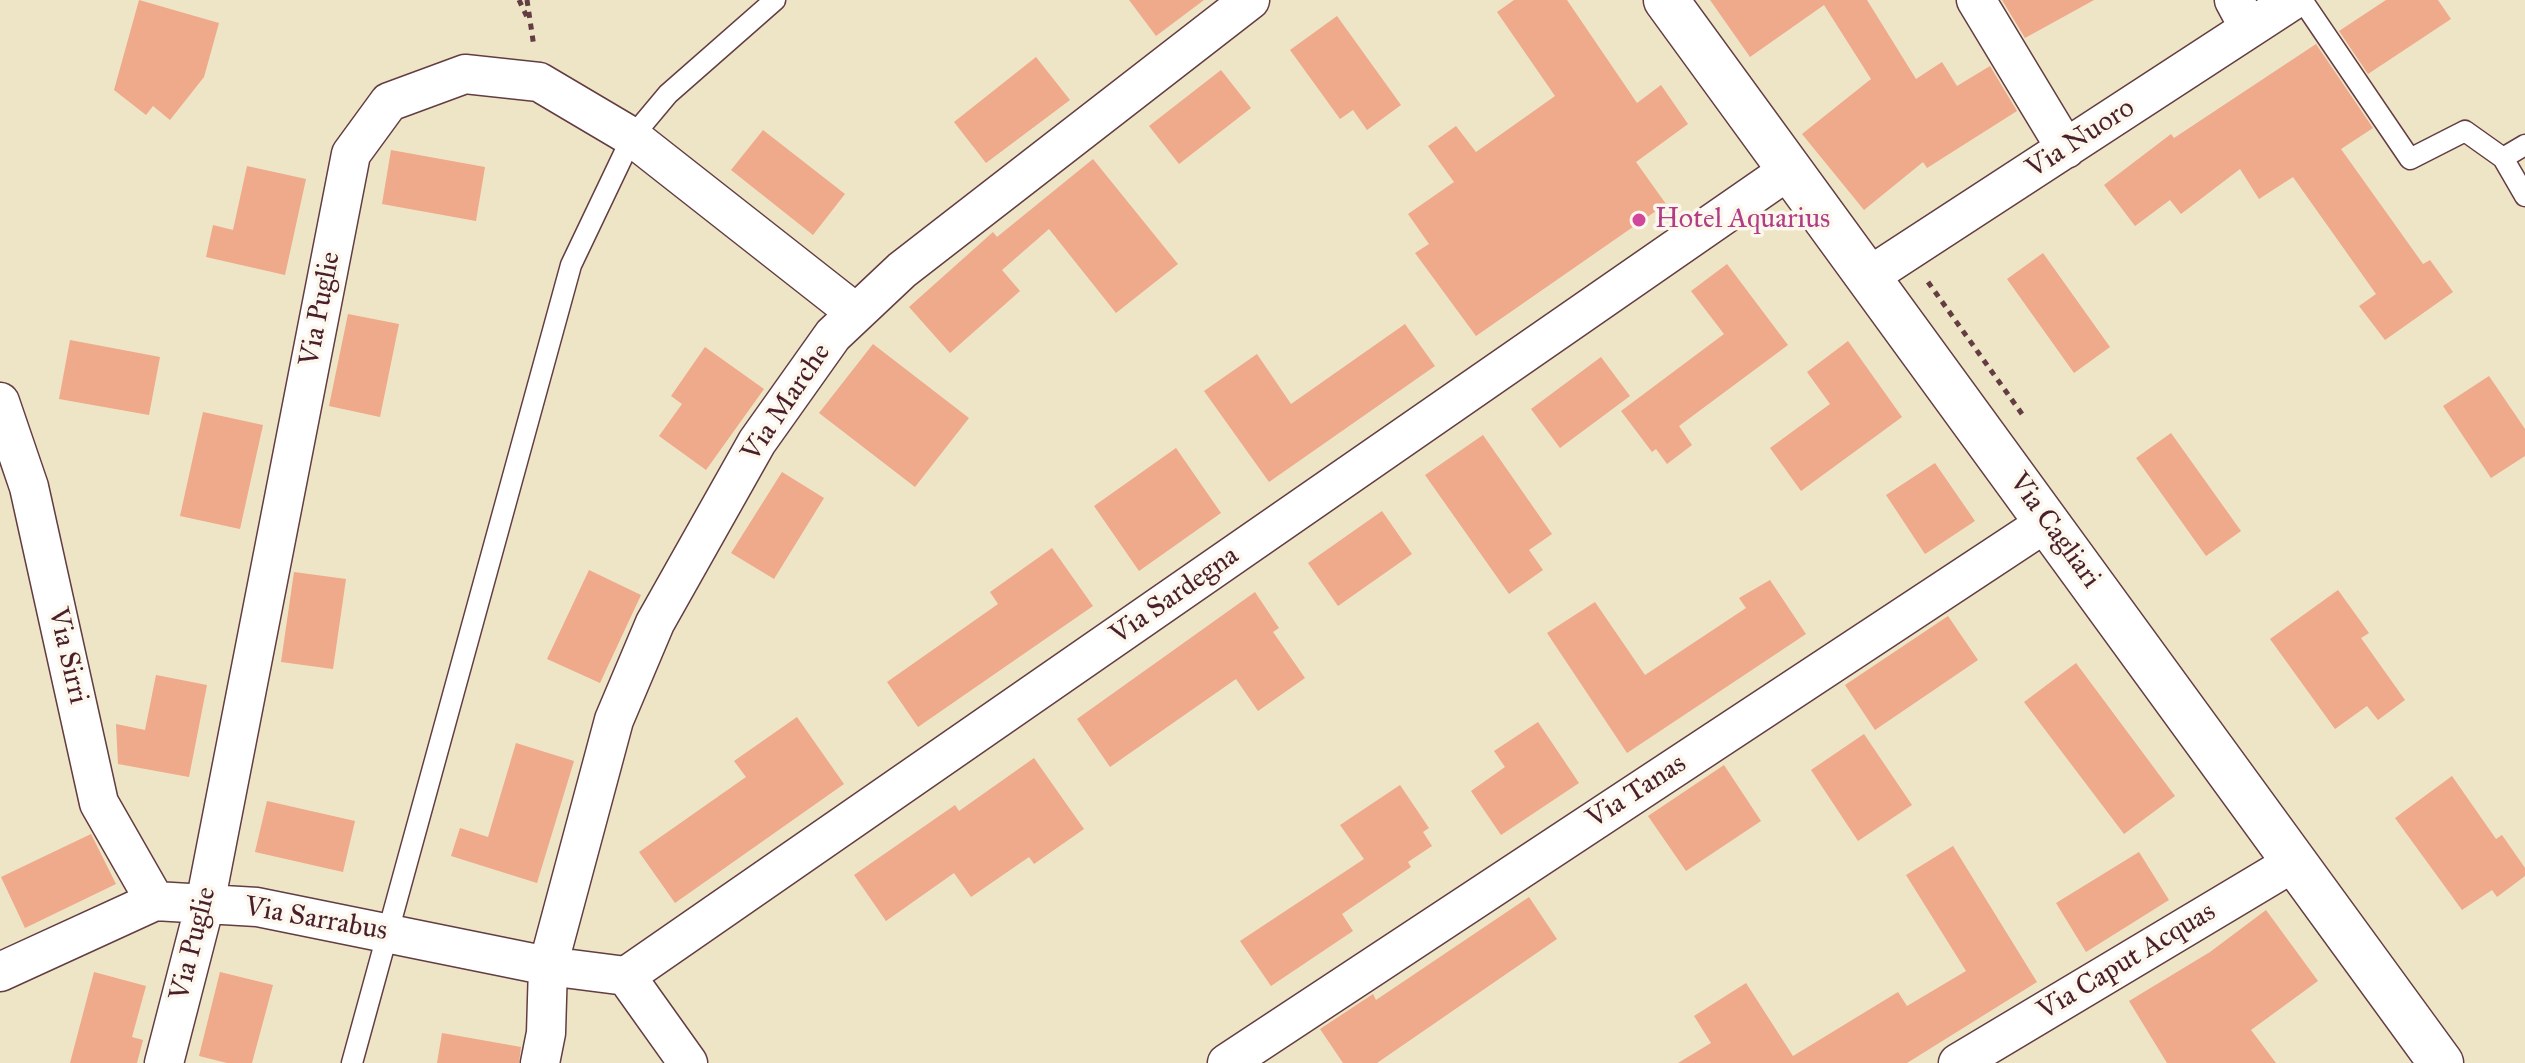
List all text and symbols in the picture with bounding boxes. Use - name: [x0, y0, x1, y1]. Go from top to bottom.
- street label: Via Nuoro: [2021, 92, 2141, 186]
- place label: Hotel Aquarius: [1655, 203, 1830, 237]
- marker: Hotel Aquarius: [1630, 211, 1648, 229]
- street label: Via Puglie: [293, 249, 349, 369]
- street label: Via Marche: [735, 338, 839, 468]
- street label: Via Cagliari: [2001, 467, 2107, 595]
- street label: Via Sardegna: [1104, 539, 1246, 653]
- street label: Via Sirri: [40, 605, 94, 707]
- street label: Via Tanas: [1581, 748, 1693, 836]
- street label: Via Puglie: [164, 884, 224, 1004]
- street label: Via Sarrabus: [242, 891, 390, 949]
- street label: Via Caput Acquas: [2032, 896, 2222, 1028]

